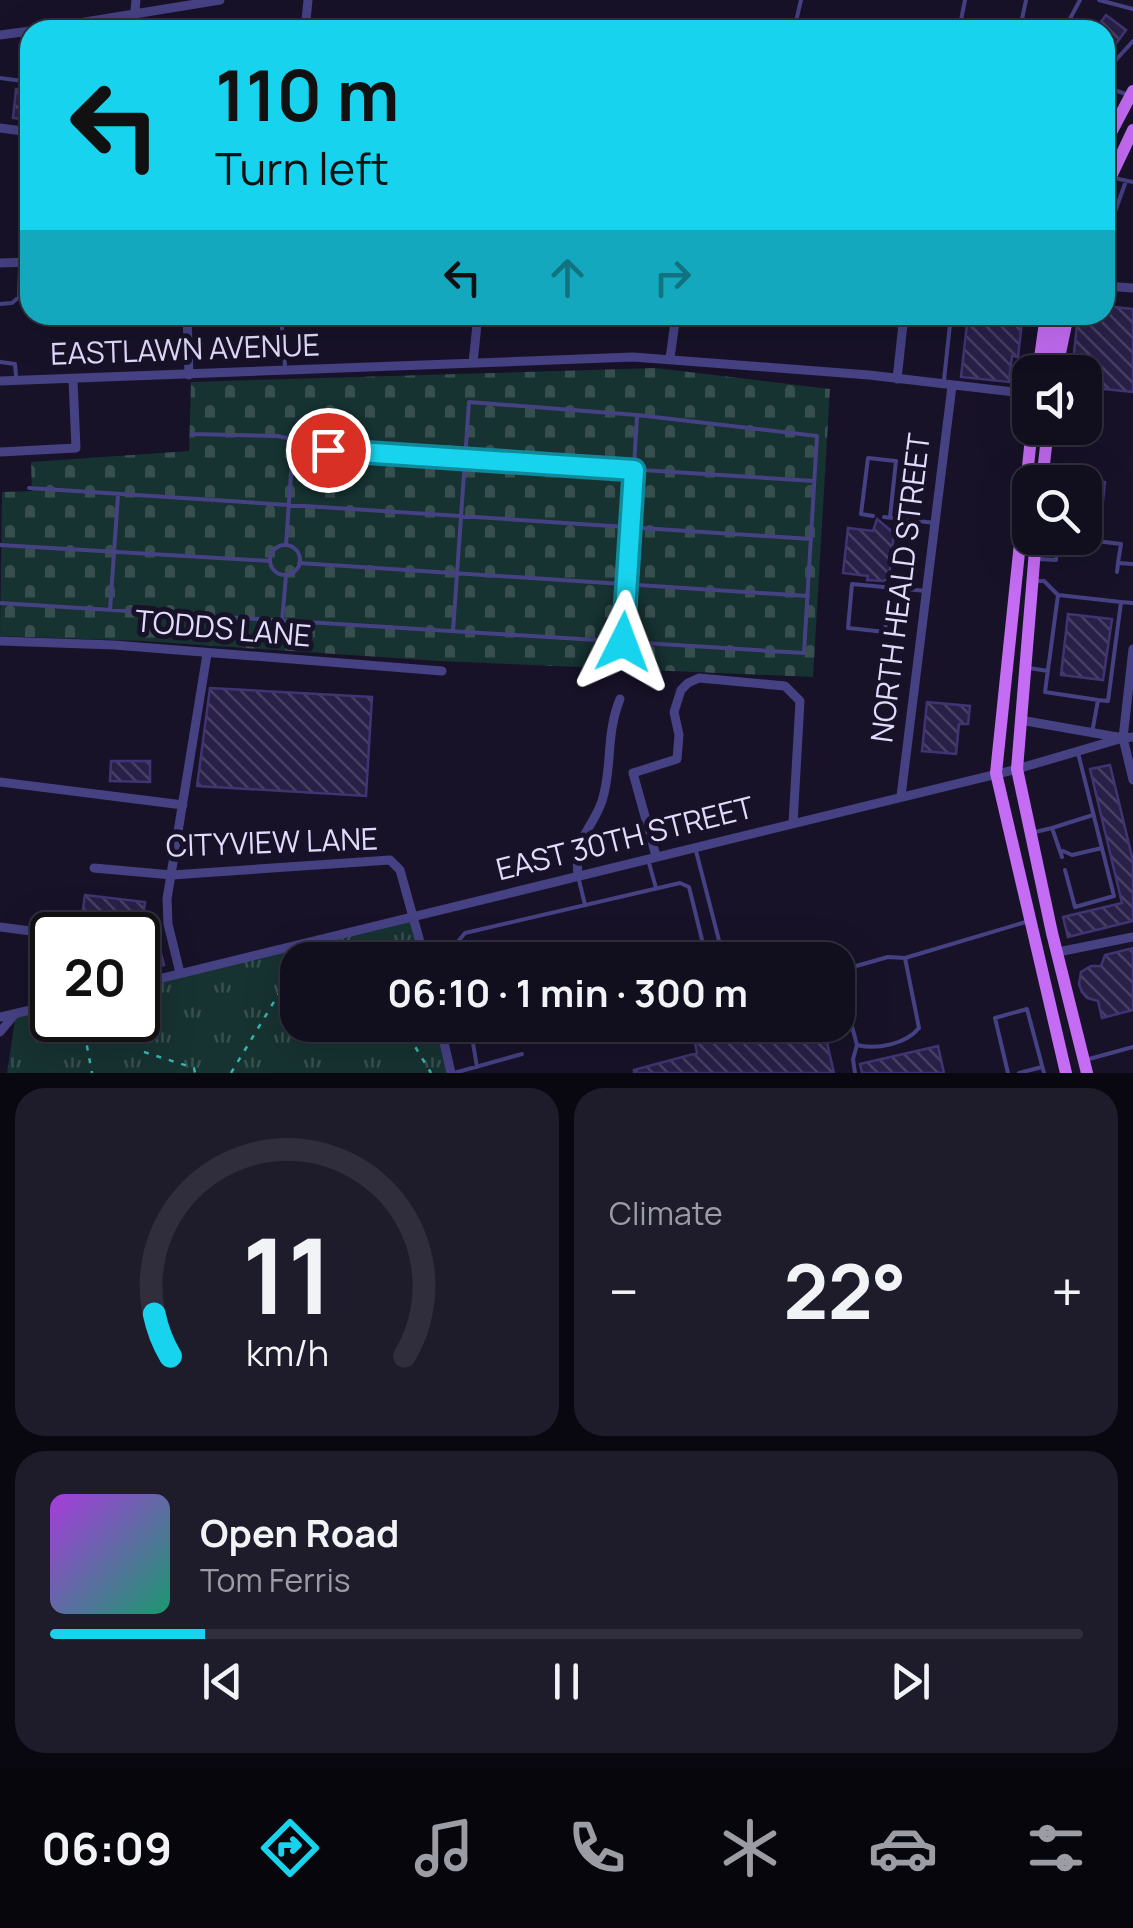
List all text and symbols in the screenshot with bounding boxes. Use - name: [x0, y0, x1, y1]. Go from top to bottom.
- text: 110 m: [215, 46, 399, 142]
- icon: left: [50, 60, 180, 190]
- text: Turn left: [215, 137, 389, 199]
- icon: left: [435, 250, 490, 305]
- icon: ahead: [540, 250, 595, 305]
- icon: right: [645, 250, 700, 305]
- street label: EASTLAWN AVENUE: [50, 323, 320, 374]
- map controls: [1012, 355, 1102, 555]
- button: sound: [1012, 355, 1102, 445]
- pin: [286, 408, 371, 493]
- icon: arrive: [301, 423, 356, 478]
- street label: NORTH HEALD STREET: [860, 431, 939, 745]
- button: search: [1012, 465, 1102, 555]
- position arrow: [571, 590, 675, 694]
- street label: TODDS LANE: [134, 599, 313, 656]
- street label: EAST 30TH STREET: [492, 786, 758, 889]
- street label: CITYVIEW LANE: [165, 817, 379, 866]
- speed limit sign: 20: [30, 912, 160, 1042]
- text: 06:10 · 1 min · 300 m: [387, 966, 748, 1018]
- text: Climate: [609, 1191, 723, 1235]
- text: 11: [241, 1203, 333, 1345]
- text: 22°: [783, 1239, 907, 1342]
- text: −: [609, 1253, 639, 1329]
- text: +: [1051, 1253, 1083, 1329]
- text: km/h: [245, 1328, 329, 1377]
- text: Open Road: [200, 1506, 399, 1558]
- text: Tom Ferris: [200, 1558, 351, 1602]
- icon: previous: [195, 1654, 250, 1709]
- icon: pause: [539, 1654, 594, 1709]
- icon: next: [883, 1654, 938, 1709]
- icon: directions: [255, 1813, 325, 1883]
- icon: music: [409, 1813, 479, 1883]
- icon: phone: [562, 1813, 632, 1883]
- icon: climate: [715, 1813, 785, 1883]
- icon: car: [868, 1813, 938, 1883]
- icon: filters: [1021, 1813, 1091, 1883]
- text: 06:09: [42, 1817, 172, 1879]

